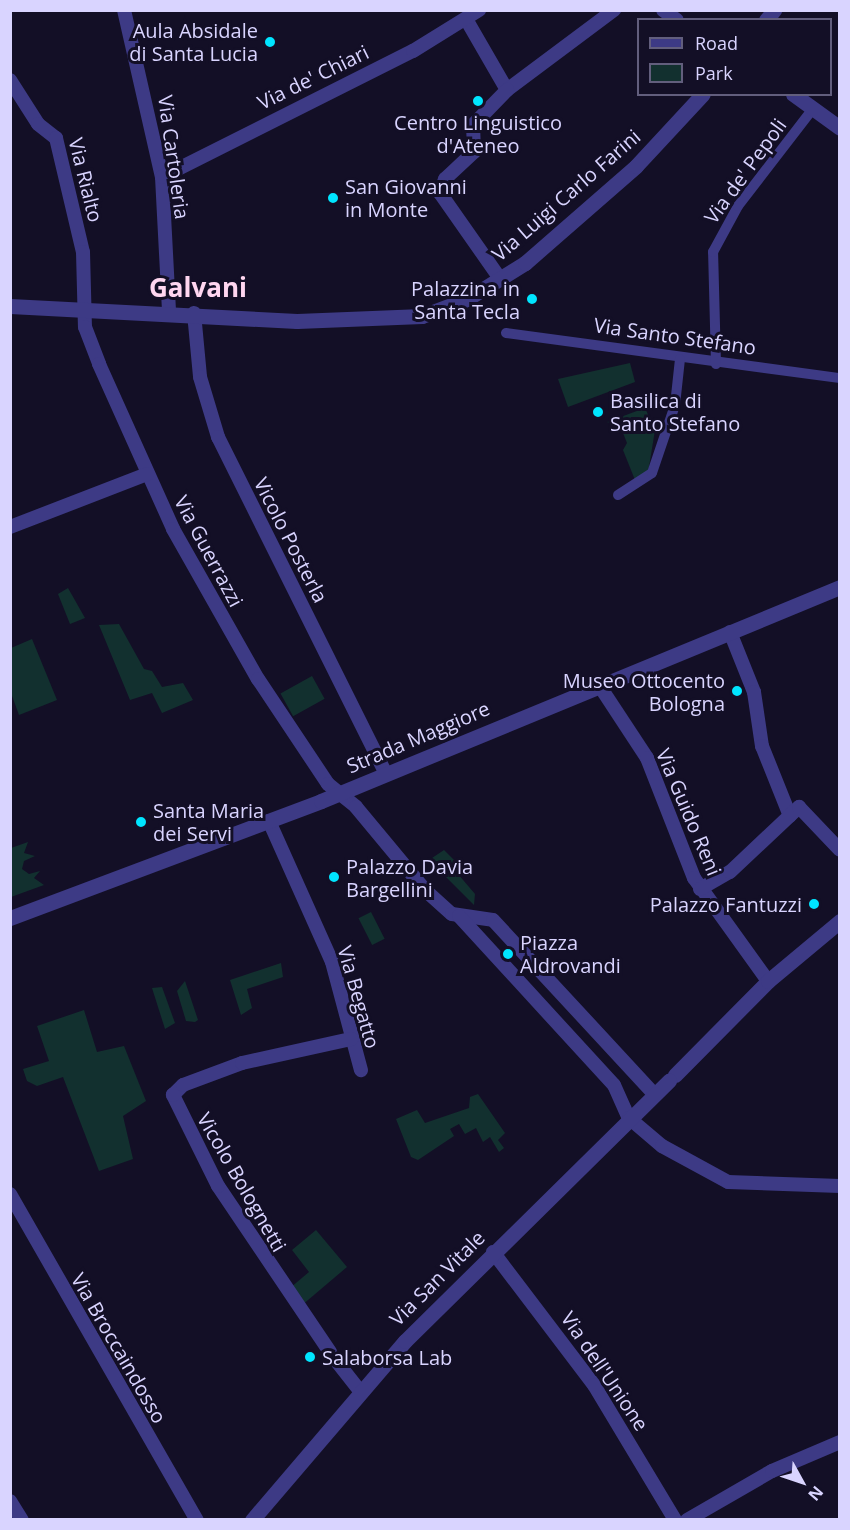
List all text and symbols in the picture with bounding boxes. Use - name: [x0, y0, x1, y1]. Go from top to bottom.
- legend: [637, 18, 832, 96]
- place label: Aula Absidale di Santa Lucia: [129, 19, 258, 66]
- text: Road: [695, 31, 738, 55]
- marker: Aula Absidale di Santa Lucia: [263, 35, 277, 49]
- street label: Via de' Chiari: [254, 40, 372, 114]
- text: Park: [695, 61, 733, 85]
- street label: Via Cartoleria: [153, 93, 195, 221]
- marker: Centro Linguistico d'Ateneo: [471, 94, 485, 108]
- place label: Centro Linguistico d'Ateneo: [394, 110, 562, 157]
- street label: Via de' Pepoli: [699, 114, 791, 228]
- street label: Via Luigi Carlo Farini: [487, 124, 645, 266]
- street label: Via Rialto: [64, 135, 108, 225]
- place label: San Giovanni in Monte: [345, 174, 467, 221]
- marker: San Giovanni in Monte: [326, 191, 340, 205]
- district label: Galvani: [149, 272, 247, 304]
- place label: Palazzina in Santa Tecla: [411, 276, 520, 323]
- marker: Palazzina in Santa Tecla: [525, 292, 539, 306]
- street label: Via Santo Stefano: [592, 313, 758, 359]
- place label: Basilica di Santo Stefano: [610, 388, 740, 435]
- marker: Basilica di Santo Stefano: [591, 405, 605, 419]
- street label: Vicolo Posterla: [249, 473, 333, 607]
- street label: Via Guerrazzi: [170, 491, 248, 611]
- place label: Museo Ottocento Bologna: [563, 668, 725, 715]
- marker: Museo Ottocento Bologna: [730, 684, 744, 698]
- street label: Strada Maggiore: [343, 696, 493, 778]
- street label: Via Guido Reni: [651, 745, 727, 879]
- place label: Santa Maria dei Servi: [153, 798, 264, 845]
- marker: Santa Maria dei Servi: [134, 815, 148, 829]
- place label: Palazzo Davia Bargellini: [346, 854, 473, 901]
- marker: Palazzo Davia Bargellini: [327, 870, 341, 884]
- place label: Palazzo Fantuzzi: [650, 892, 802, 916]
- marker: Palazzo Fantuzzi: [807, 897, 821, 911]
- place label: Piazza Aldrovandi: [520, 930, 621, 977]
- street label: Via Begatto: [333, 943, 385, 1051]
- marker: Piazza Aldrovandi: [501, 947, 515, 961]
- street label: Vicolo Bolognetti: [192, 1108, 292, 1256]
- street label: Via San Vitale: [385, 1226, 489, 1330]
- street label: Via Broccaindosso: [66, 1269, 172, 1427]
- street label: Via dell'Unione: [556, 1307, 654, 1435]
- place label: Salaborsa Lab: [322, 1345, 452, 1369]
- marker: Salaborsa Lab: [303, 1350, 317, 1364]
- north arrow: [772, 1452, 832, 1512]
- text: N: [803, 1482, 828, 1506]

